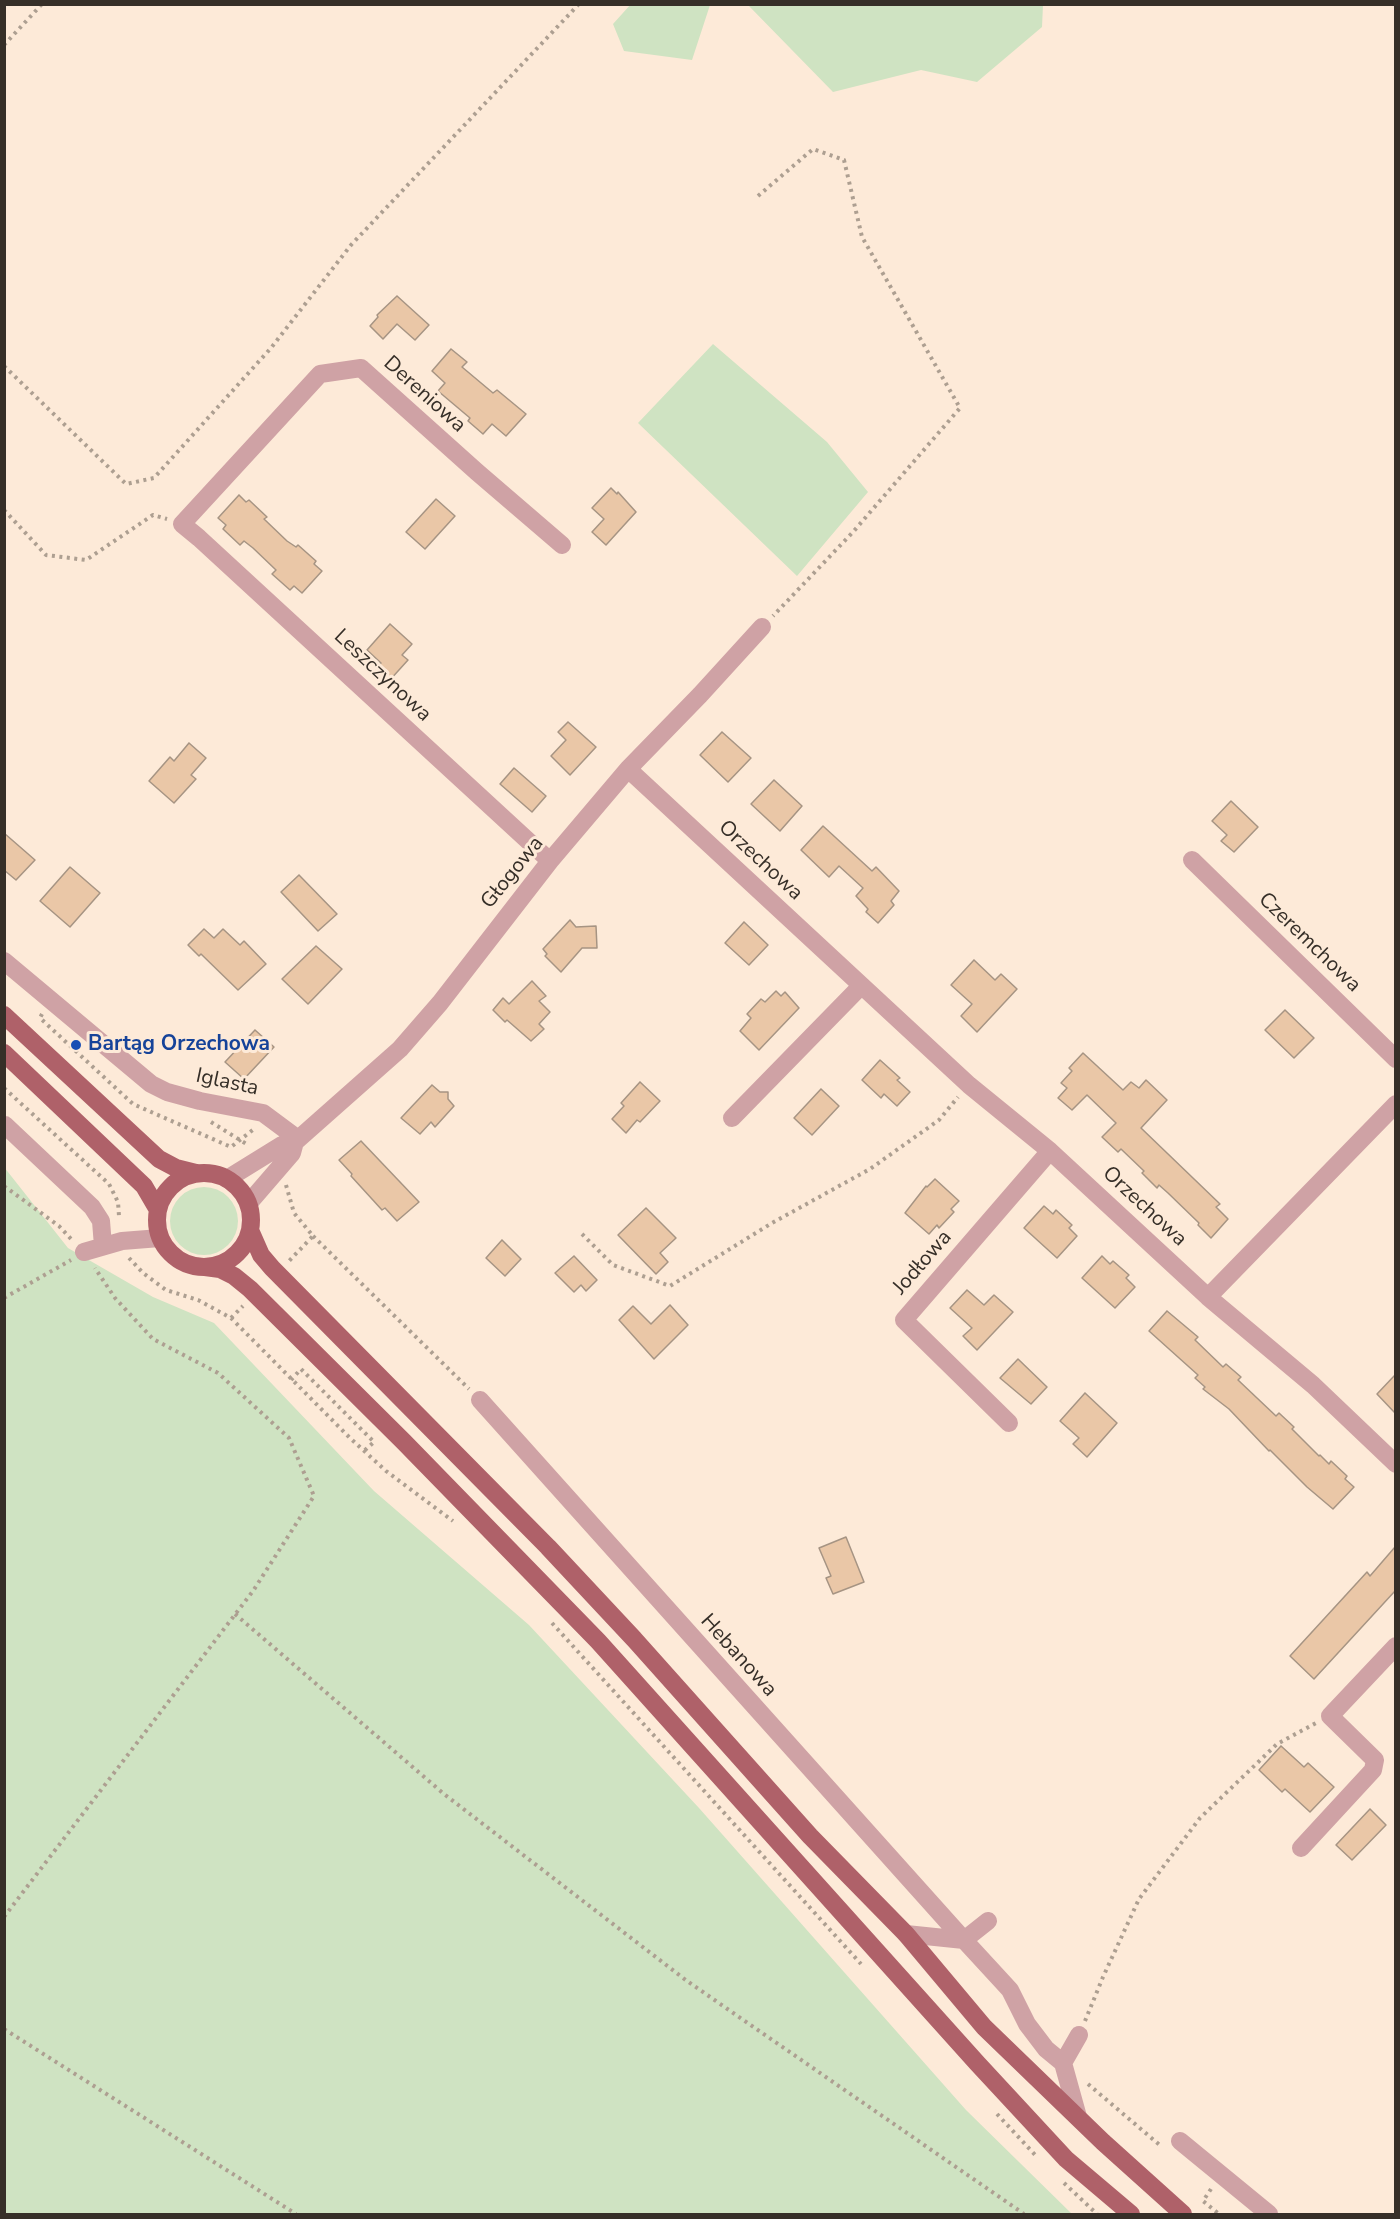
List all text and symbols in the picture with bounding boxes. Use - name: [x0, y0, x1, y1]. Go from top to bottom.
- street label: Dereniowa: [378, 351, 470, 439]
- street label: Leszczynowa: [328, 624, 436, 728]
- street label: Orzechowa: [713, 816, 807, 906]
- street label: Głogowa: [476, 832, 550, 914]
- street label: Czeremchowa: [1252, 888, 1366, 998]
- place label: Bartąg Orzechowa: [88, 1032, 270, 1058]
- marker: Bartąg Orzechowa: [69, 1038, 83, 1052]
- street label: Iglasta: [193, 1064, 261, 1102]
- street label: Orzechowa: [1097, 1162, 1191, 1252]
- street label: Jodłowa: [888, 1226, 958, 1300]
- street label: Hebanowa: [694, 1609, 782, 1703]

